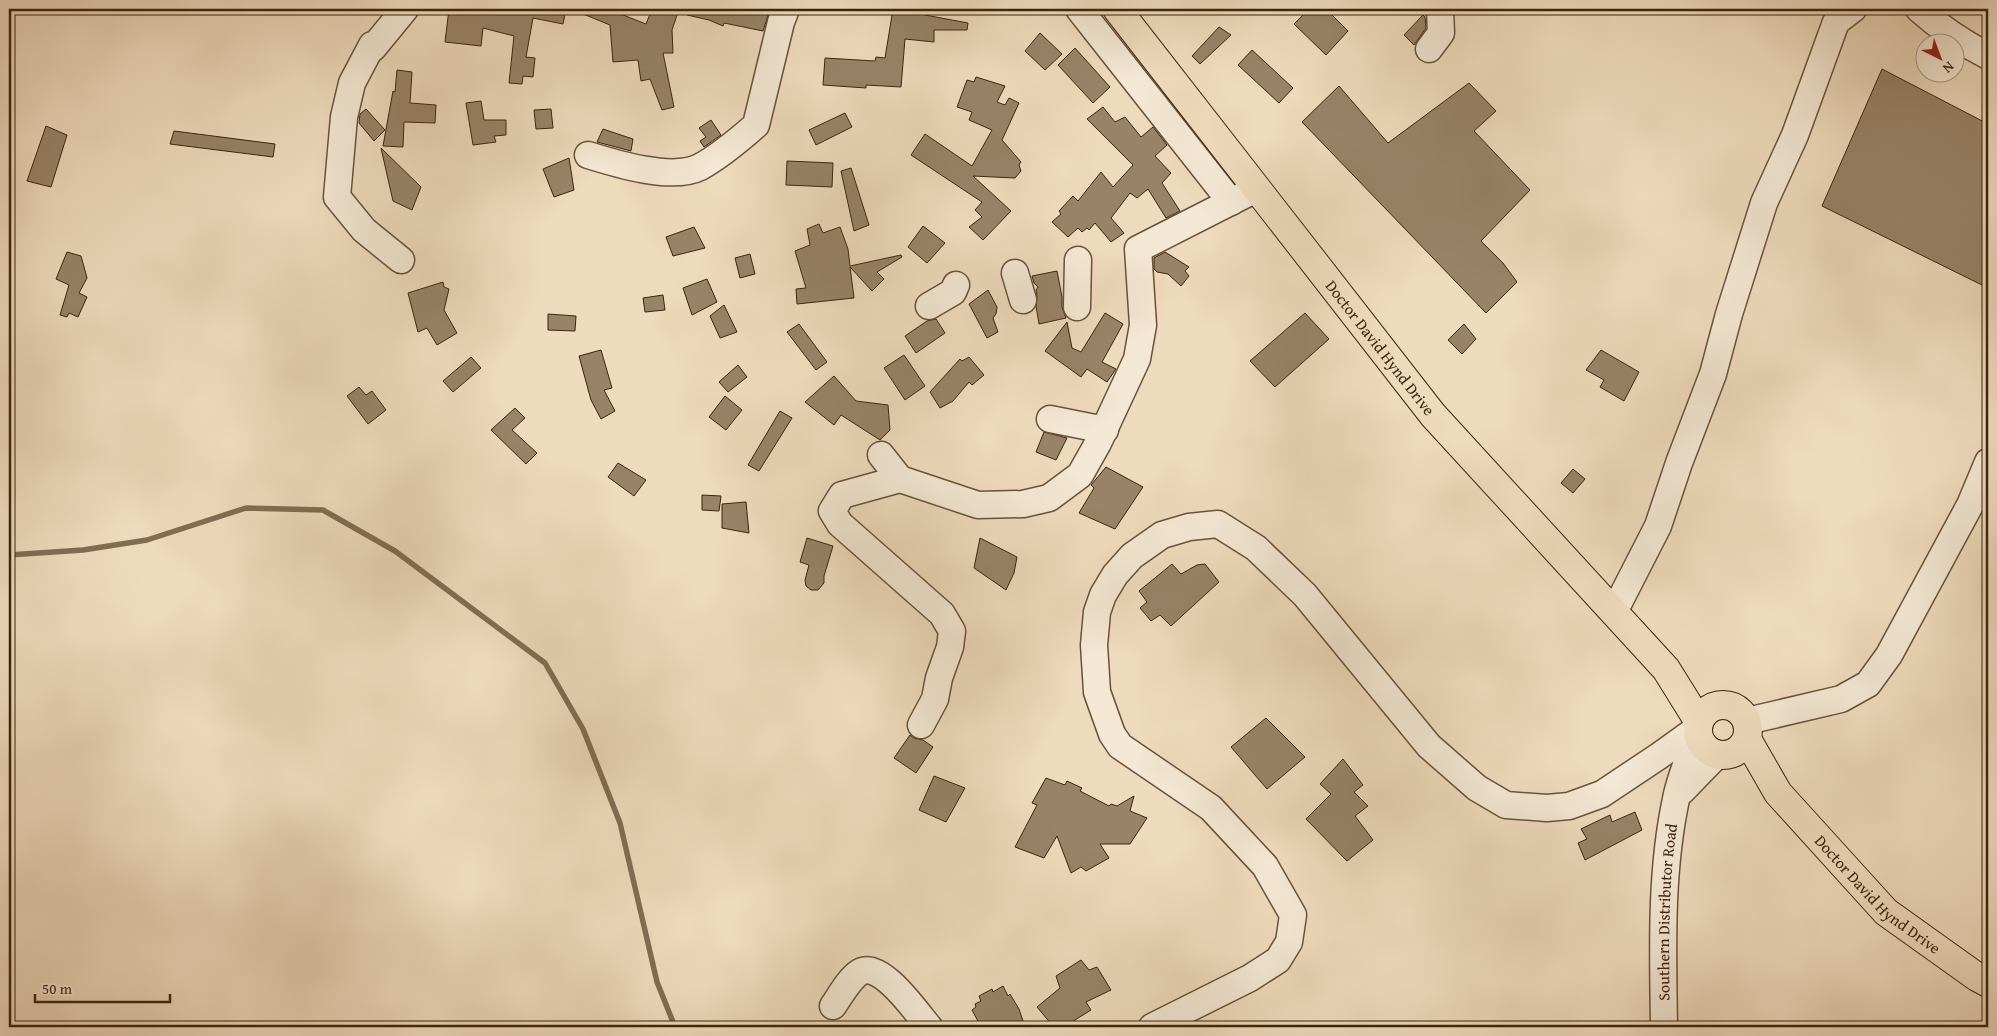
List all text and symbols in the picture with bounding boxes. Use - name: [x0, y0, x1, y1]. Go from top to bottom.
- north arrow: [1914, 32, 1964, 82]
- text: N: [1938, 57, 1959, 79]
- street label: Doctor David Hynd Drive: [1320, 275, 1441, 420]
- street label: Southern Distributor Road: [1651, 821, 1683, 1001]
- street label: Doctor David Hynd Drive: [1809, 829, 1946, 960]
- scale bar: [35, 971, 170, 1003]
- text: 50 m: [42, 978, 73, 999]

